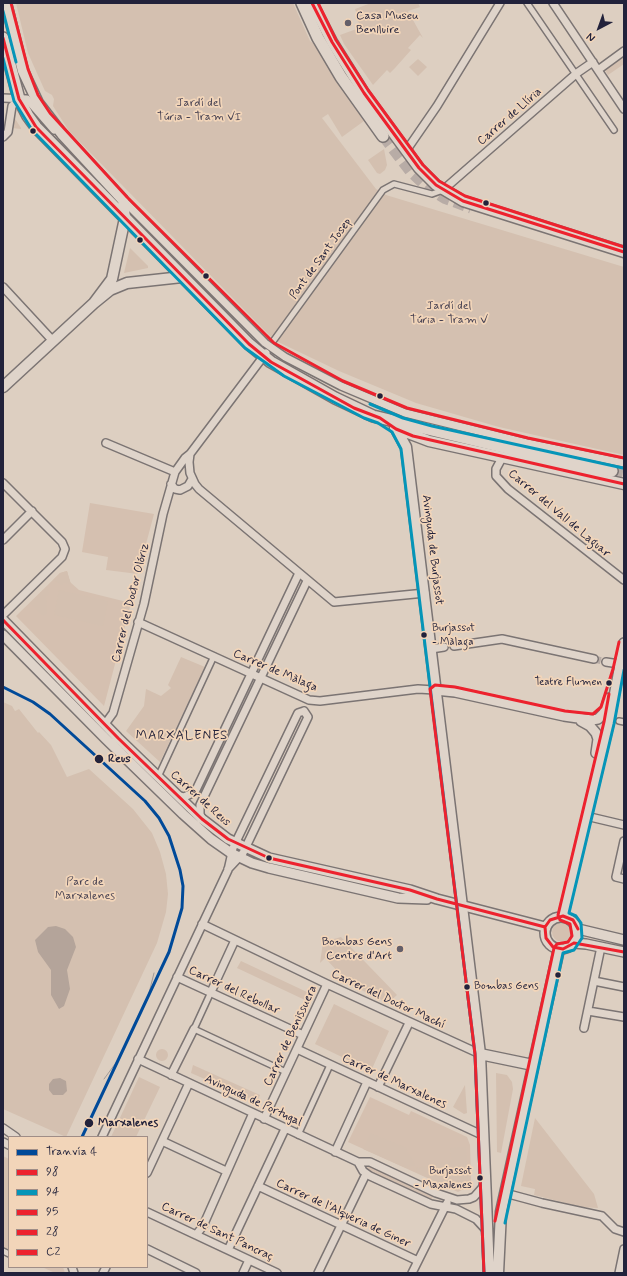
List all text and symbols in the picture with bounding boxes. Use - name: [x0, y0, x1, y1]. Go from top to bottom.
- north arrow: [579, 8, 619, 48]
- place label: Casa Museu Benlluire: [356, 9, 419, 37]
- marker: Casa Museu Benlluire: [343, 18, 353, 28]
- text: N: [584, 29, 598, 45]
- street label: Carrer de Llíria: [475, 85, 545, 149]
- park label: Jardí del Túria - Tram VI: [157, 96, 241, 124]
- unlabelled marker: [28, 126, 38, 136]
- unlabelled marker: [481, 198, 491, 208]
- street label: Pont de Sant Josep: [287, 216, 355, 302]
- unlabelled marker: [135, 235, 145, 245]
- unlabelled marker: [201, 271, 211, 281]
- park label: Jardí del Túria - Tram V: [410, 299, 488, 327]
- unlabelled marker: [375, 391, 385, 401]
- street label: Carrer del Vall de Laguar: [505, 467, 613, 561]
- street label: Avinguda de Burjassot: [418, 494, 446, 606]
- street label: Carrer del Doctor Olóriz: [109, 542, 153, 664]
- place label: Burjassot - Màlaga: [432, 622, 475, 648]
- marker: Burjassot - Màlaga: [419, 630, 429, 640]
- street label: Carrer de Màlaga: [231, 647, 319, 695]
- place label: Teatre Flumen: [535, 676, 602, 690]
- marker: Teatre Flumen: [604, 678, 614, 688]
- district label: MARXALENES: [136, 728, 228, 744]
- place label: Reus: [108, 752, 131, 766]
- marker: Reus: [93, 753, 105, 765]
- street label: Carrer de Reus: [167, 768, 233, 830]
- unlabelled marker: [264, 853, 274, 863]
- park label: Parc de Marxalenes: [55, 875, 115, 903]
- place label: Bombas Gens Centre d'Art: [322, 935, 392, 963]
- marker: Bombas Gens Centre d'Art: [395, 944, 405, 954]
- street label: Carrer del Rebollar: [186, 964, 282, 1018]
- street label: Carrer del Doctor Machí: [329, 967, 447, 1033]
- unlabelled marker: [553, 970, 563, 980]
- place label: Bombas Gens: [474, 980, 538, 994]
- marker: Bombas Gens: [462, 982, 472, 992]
- street label: Carrer de Benissuera: [261, 983, 321, 1089]
- street label: Carrer de Marxalenes: [339, 1051, 449, 1113]
- street label: Avinguda de Portugal: [202, 1072, 304, 1130]
- place label: Marxalenes: [98, 1116, 158, 1130]
- marker: Marxalenes: [83, 1117, 95, 1129]
- legend: [8, 1136, 148, 1268]
- text: Tranvía 4: [46, 1144, 97, 1160]
- text: 98: [46, 1164, 58, 1180]
- place label: Burjassot - Maxalenes: [415, 1165, 472, 1191]
- marker: Burjassot - Maxalenes: [475, 1173, 485, 1183]
- street label: Carrer de l'Alqueria de Giner: [273, 1176, 413, 1252]
- text: 94: [46, 1184, 59, 1200]
- street label: Carrer de Sant Pancraç: [159, 1200, 275, 1264]
- text: 95: [46, 1204, 58, 1220]
- text: 28: [46, 1224, 58, 1240]
- text: C2: [46, 1244, 60, 1260]

